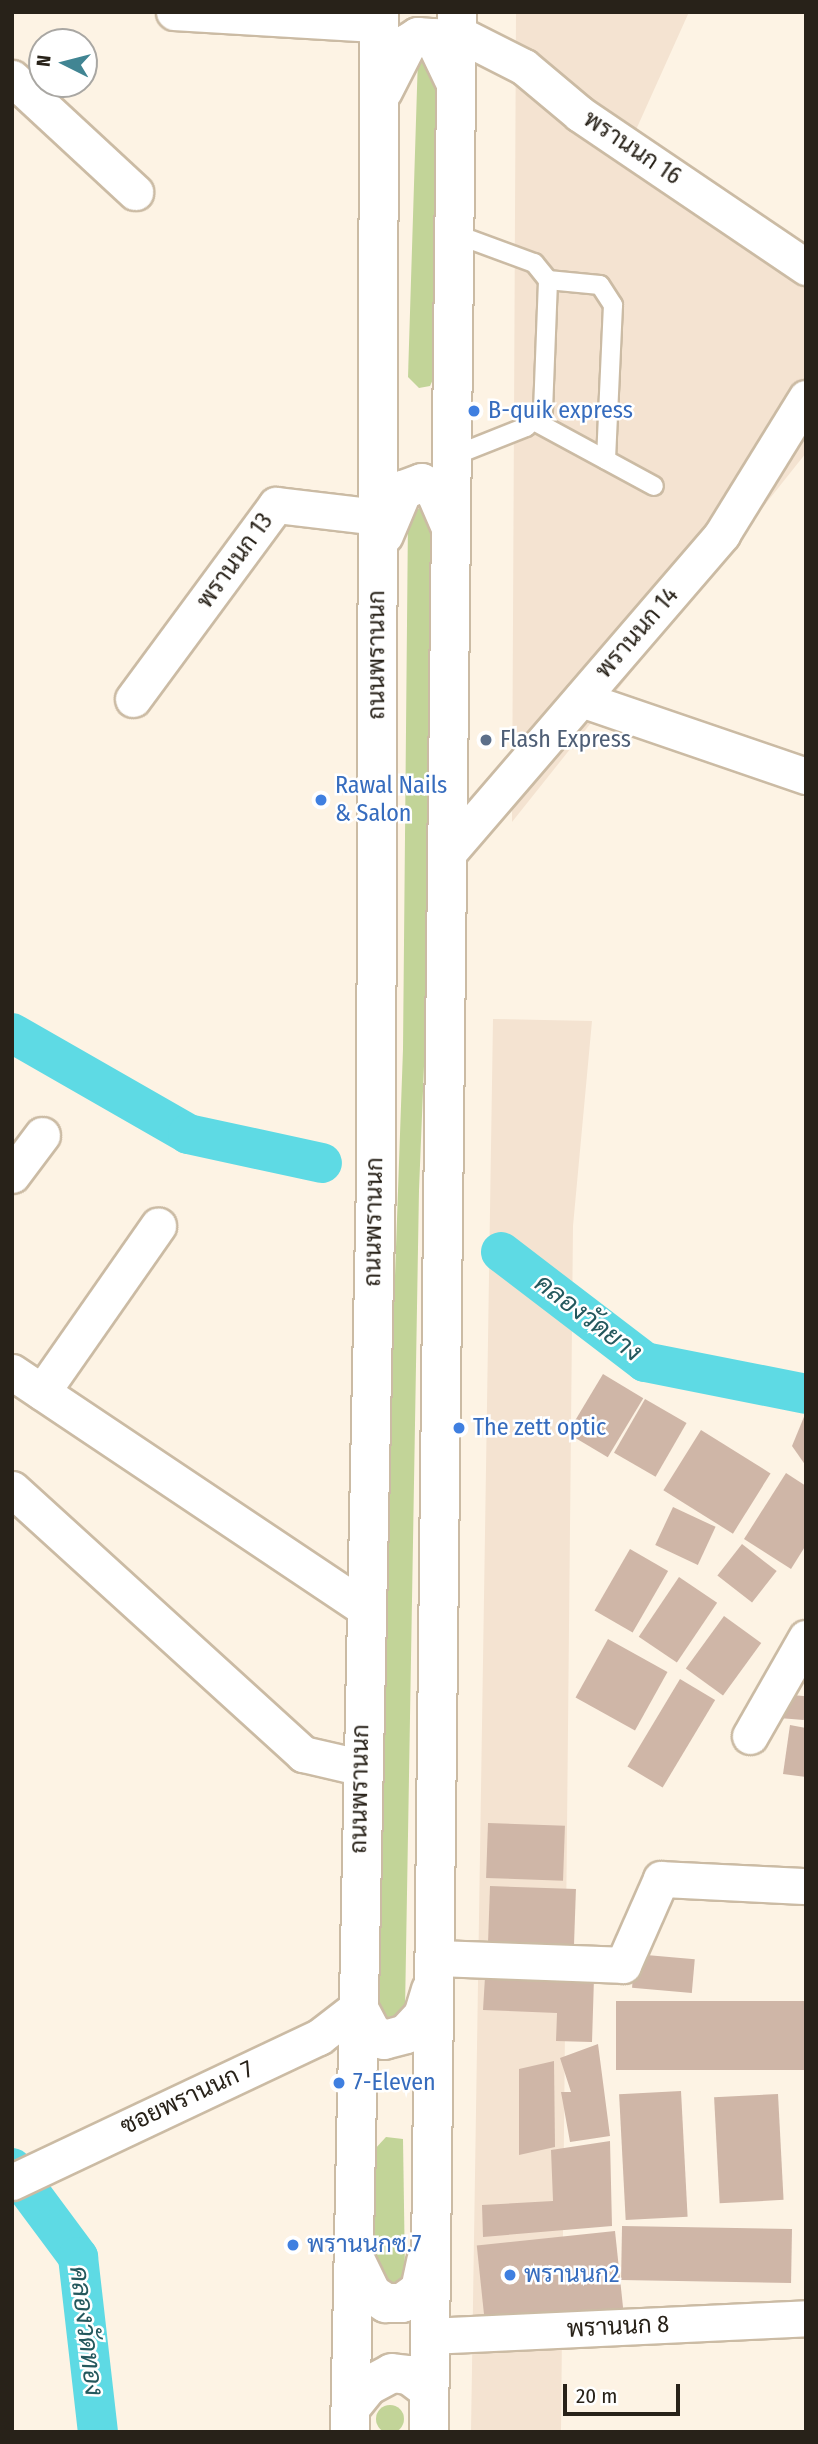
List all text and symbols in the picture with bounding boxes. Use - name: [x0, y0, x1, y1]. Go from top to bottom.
- north arrow: [28, 28, 98, 98]
- text: N: [32, 54, 56, 68]
- street label: พรานนก 16: [578, 105, 686, 191]
- place label: B-quik express: [488, 397, 633, 425]
- marker: B-quik express: [466, 403, 482, 419]
- street label: พรานนก 13: [191, 508, 279, 614]
- street label: พรานนก 14: [590, 581, 684, 685]
- street label: ถนนพรานนก: [363, 590, 391, 720]
- place label: Flash Express: [500, 726, 631, 754]
- marker: Flash Express: [478, 732, 494, 748]
- place label: Rawal Nails & Salon: [335, 772, 447, 828]
- marker: Rawal Nails & Salon: [313, 792, 329, 808]
- street label: ถนนพรานนก: [358, 1157, 390, 1287]
- water label: คลองวัดยาง: [528, 1268, 648, 1368]
- place label: The zett optic: [473, 1414, 606, 1442]
- marker: The zett optic: [451, 1420, 467, 1436]
- street label: ถนนพรานนก: [344, 1724, 376, 1854]
- street label: ซอยพรานนก 7: [116, 2055, 258, 2141]
- place label: 7-Eleven: [353, 2069, 436, 2097]
- marker: 7-Eleven: [331, 2075, 347, 2091]
- place label: พรานนกซ.7: [307, 2231, 422, 2259]
- marker: พรานนกซ.7: [285, 2237, 301, 2253]
- place label: พรานนก2: [524, 2261, 620, 2289]
- water label: คลองวัดทอง: [63, 2264, 109, 2398]
- marker: พรานนก2: [502, 2267, 518, 2283]
- street label: พรานนก 8: [566, 2310, 670, 2344]
- scale bar: [566, 2370, 683, 2414]
- text: 20 m: [576, 2383, 617, 2409]

